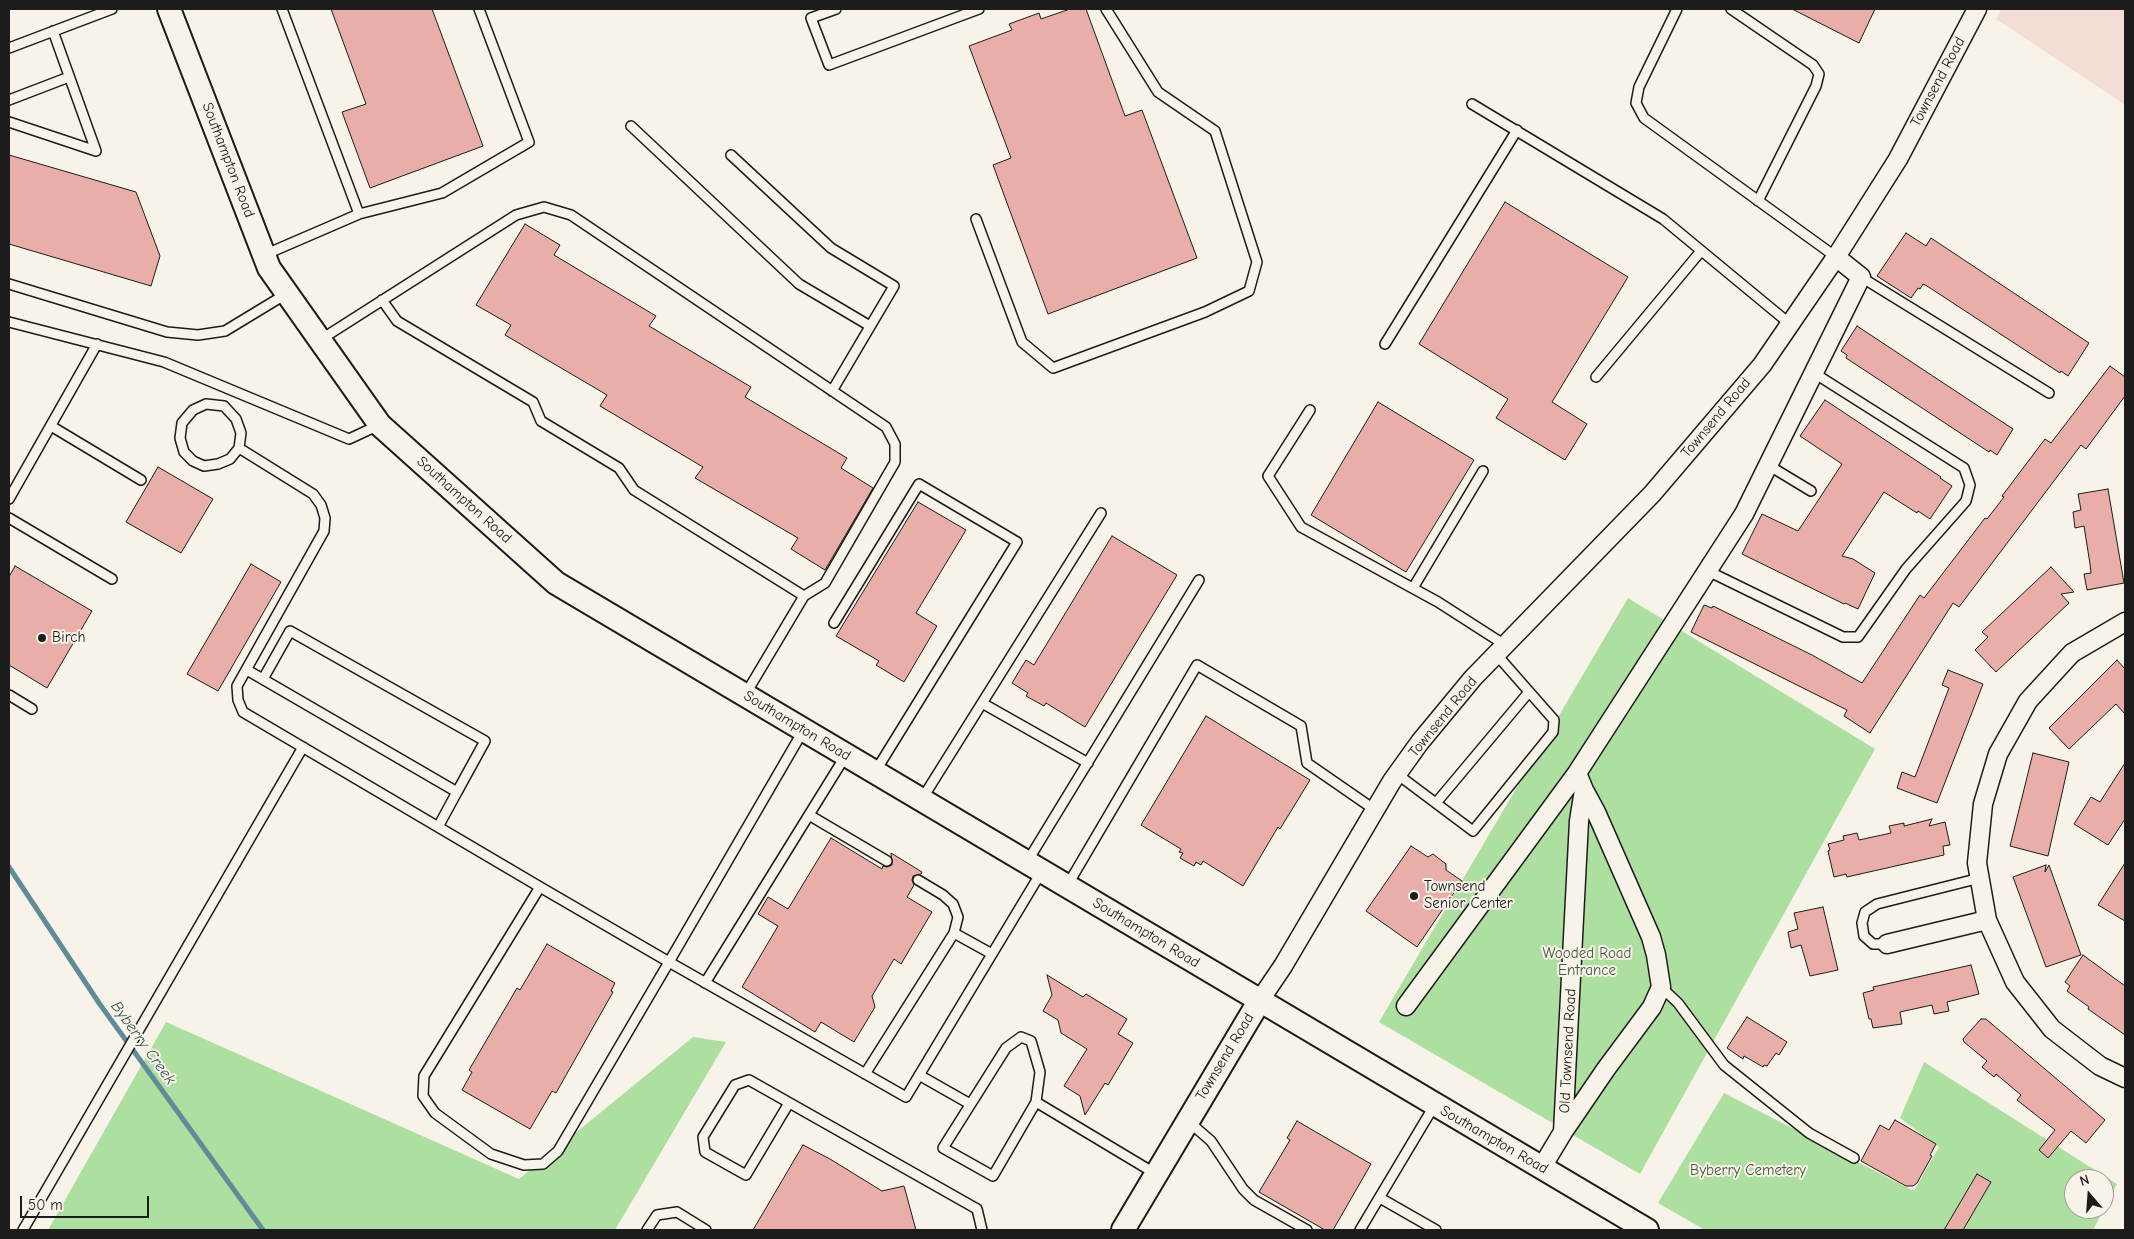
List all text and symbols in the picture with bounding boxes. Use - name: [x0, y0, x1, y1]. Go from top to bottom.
- street label: Townsend Road: [1907, 34, 1969, 130]
- street label: Southampton Road: [198, 100, 258, 220]
- street label: Townsend Road: [1677, 374, 1755, 462]
- street label: Southampton Road: [413, 453, 515, 547]
- place label: Birch: [52, 629, 85, 647]
- marker: Birch: [36, 632, 48, 644]
- street label: Townsend Road: [1405, 673, 1481, 761]
- street label: Southampton Road: [740, 687, 854, 765]
- place label: Townsend Senior Center: [1424, 878, 1513, 913]
- marker: Townsend Senior Center: [1408, 890, 1420, 902]
- street label: Southampton Road: [1089, 894, 1203, 972]
- park label: Wooded Road Entrance: [1542, 945, 1632, 980]
- street label: Old Townsend Road: [1556, 988, 1580, 1114]
- water label: Byberry Creek: [106, 998, 180, 1088]
- street label: Townsend Road: [1192, 1010, 1258, 1104]
- street label: Southampton Road: [1437, 1102, 1551, 1178]
- park label: Byberry Cemetery: [1690, 1162, 1806, 1180]
- north arrow: [2064, 1169, 2114, 1219]
- text: N: [2078, 1171, 2091, 1190]
- scale bar: [22, 1186, 151, 1218]
- text: 50 m: [28, 1196, 63, 1214]

